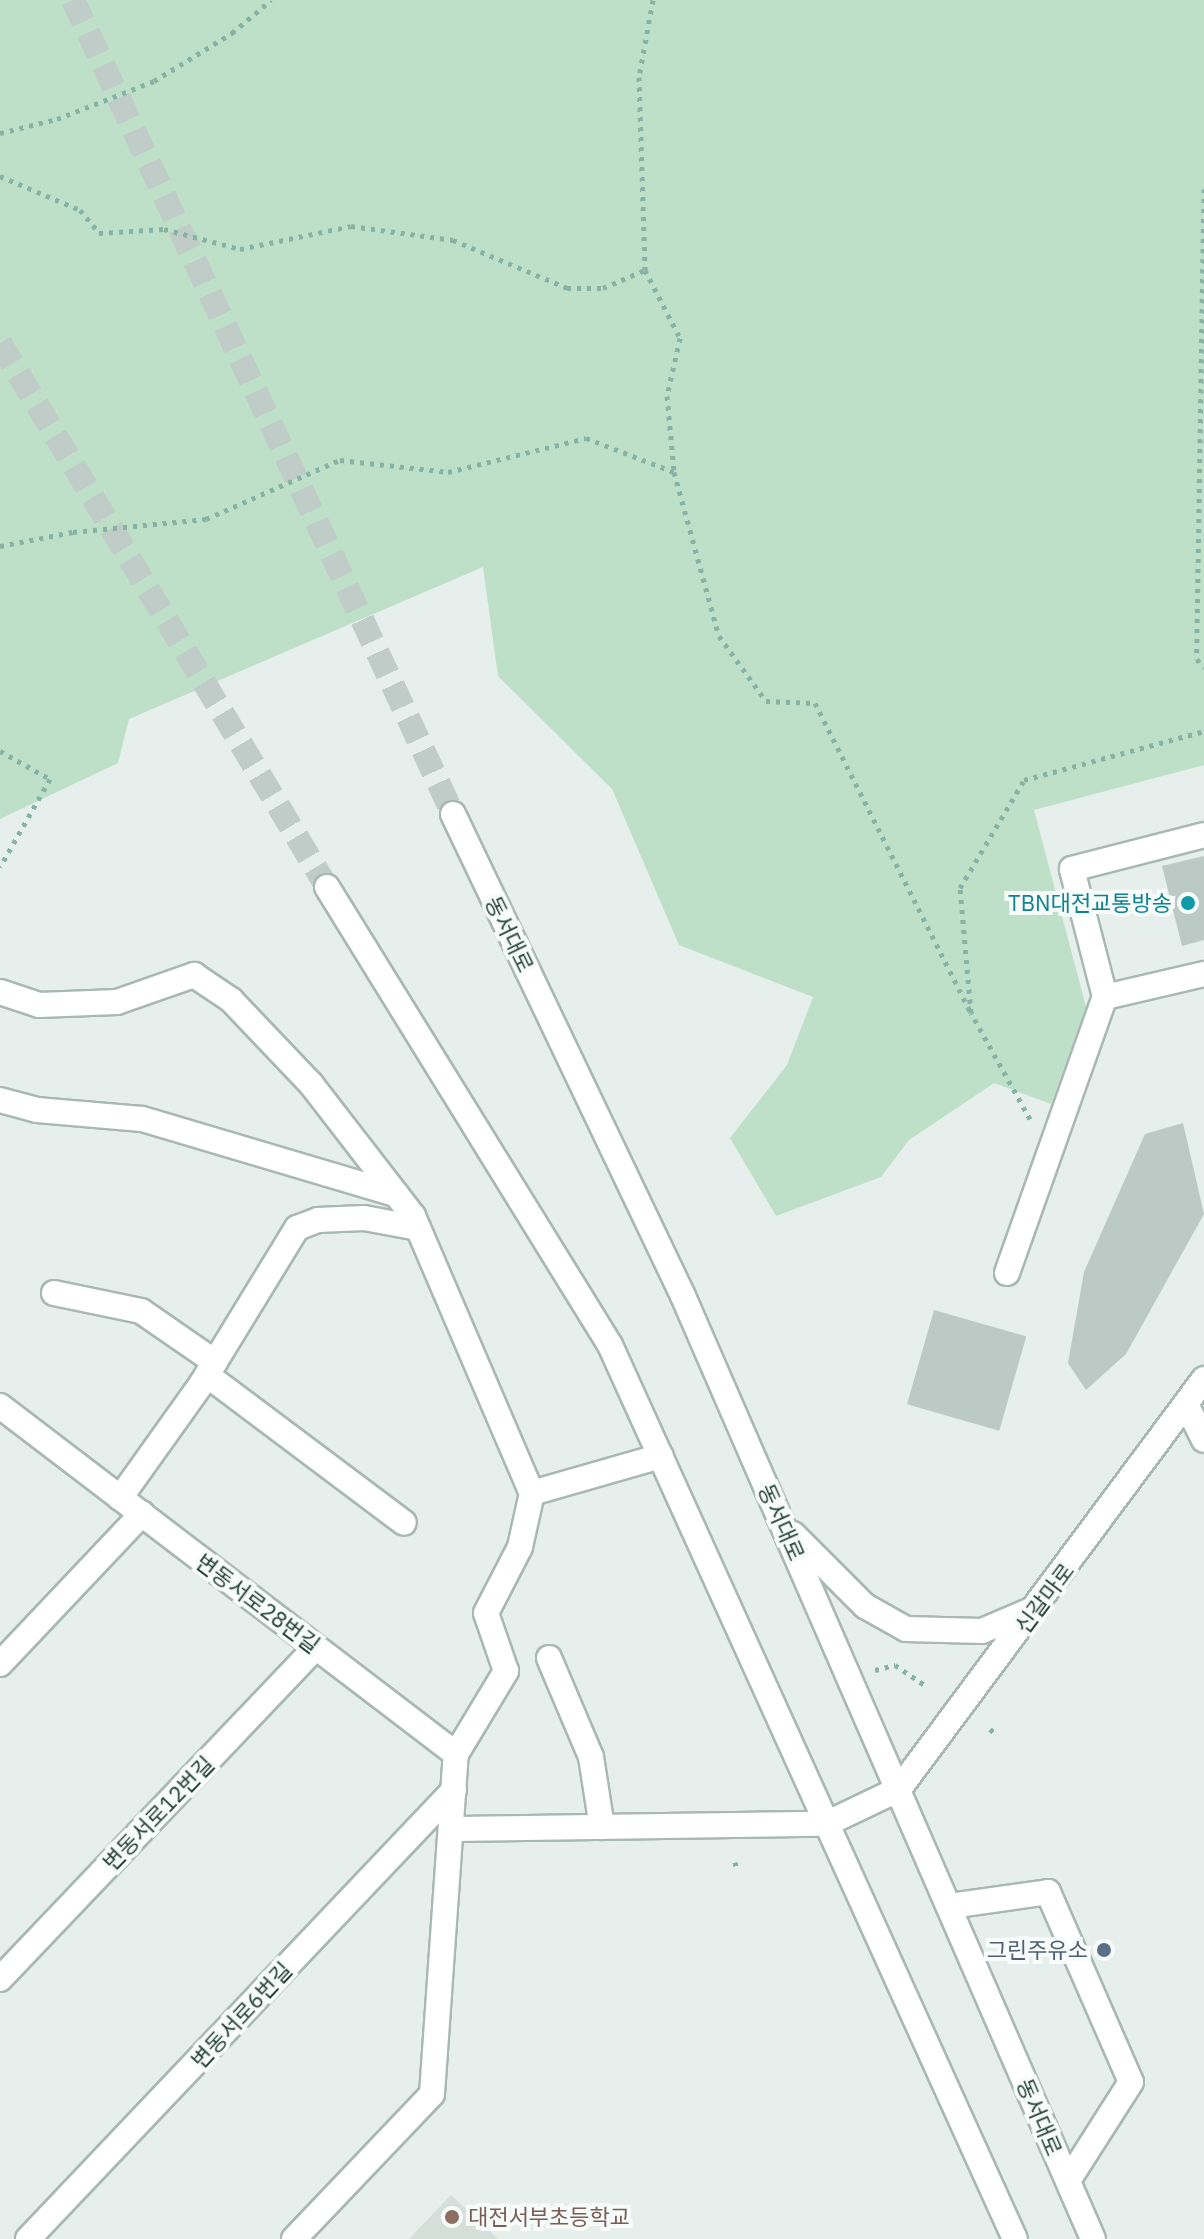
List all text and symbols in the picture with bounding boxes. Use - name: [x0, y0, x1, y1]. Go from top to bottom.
- place label: TBN대전교통방송: [1008, 890, 1172, 916]
- street label: 동서대로: [480, 892, 540, 976]
- marker: TBN대전교통방송: [1179, 894, 1197, 912]
- street label: 동서대로: [753, 1480, 811, 1564]
- street label: 변동서로28번길: [191, 1548, 325, 1658]
- street label: 신갈마로: [1009, 1558, 1079, 1638]
- street label: 변동서로12번길: [97, 1751, 219, 1875]
- place label: 그린주유소: [987, 1937, 1088, 1963]
- marker: 그린주유소: [1095, 1941, 1113, 1959]
- street label: 변동서로6번길: [185, 1957, 297, 2073]
- street label: 동서대로: [1012, 2075, 1068, 2159]
- place label: 대전서부초등학교: [468, 2204, 630, 2230]
- marker: 대전서부초등학교: [443, 2208, 461, 2226]

